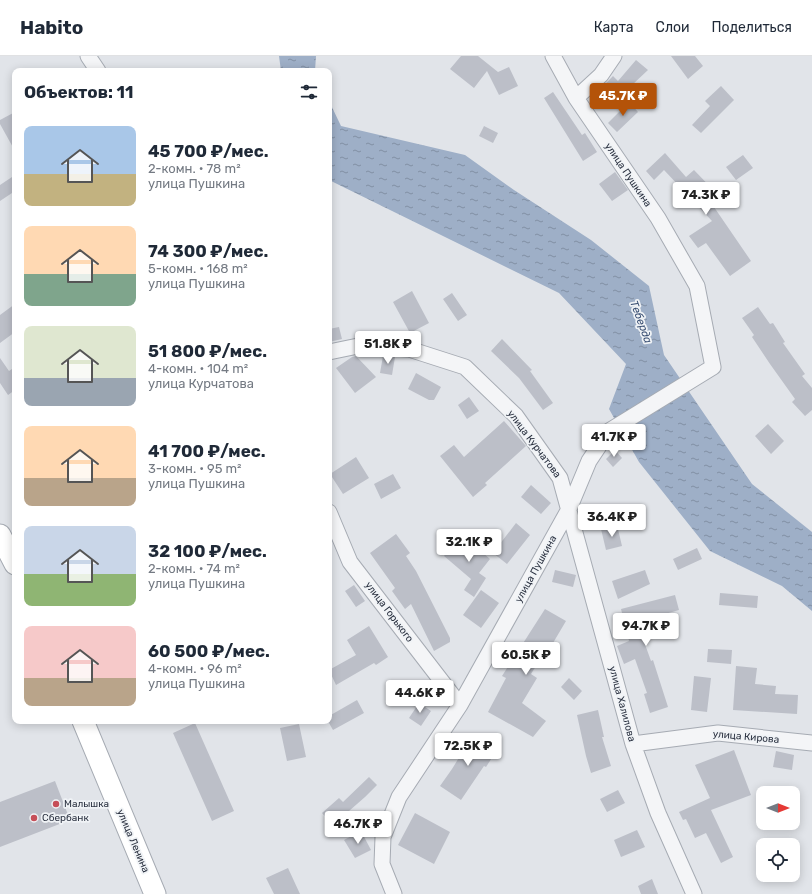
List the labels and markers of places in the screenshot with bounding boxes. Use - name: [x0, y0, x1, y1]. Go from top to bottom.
- pin: 45.7K ₽: [586, 83, 660, 117]
- pin: 74.3K ₽: [669, 182, 743, 216]
- pin: 51.8K ₽: [351, 331, 425, 365]
- pin: 41.7K ₽: [577, 424, 651, 458]
- pin: 36.4K ₽: [575, 504, 649, 538]
- pin: 32.1K ₽: [432, 529, 506, 563]
- pin: 94.7K ₽: [609, 613, 683, 647]
- pin: 60.5K ₽: [489, 642, 563, 676]
- pin: 44.6K ₽: [383, 680, 457, 714]
- pin: 72.5K ₽: [431, 733, 505, 767]
- place label: Малышка: [64, 798, 109, 810]
- marker: Малышка: [51, 799, 61, 809]
- pin: 46.7K ₽: [321, 811, 395, 845]
- place label: Сбербанк: [42, 812, 89, 824]
- marker: Сбербанк: [29, 813, 39, 823]

